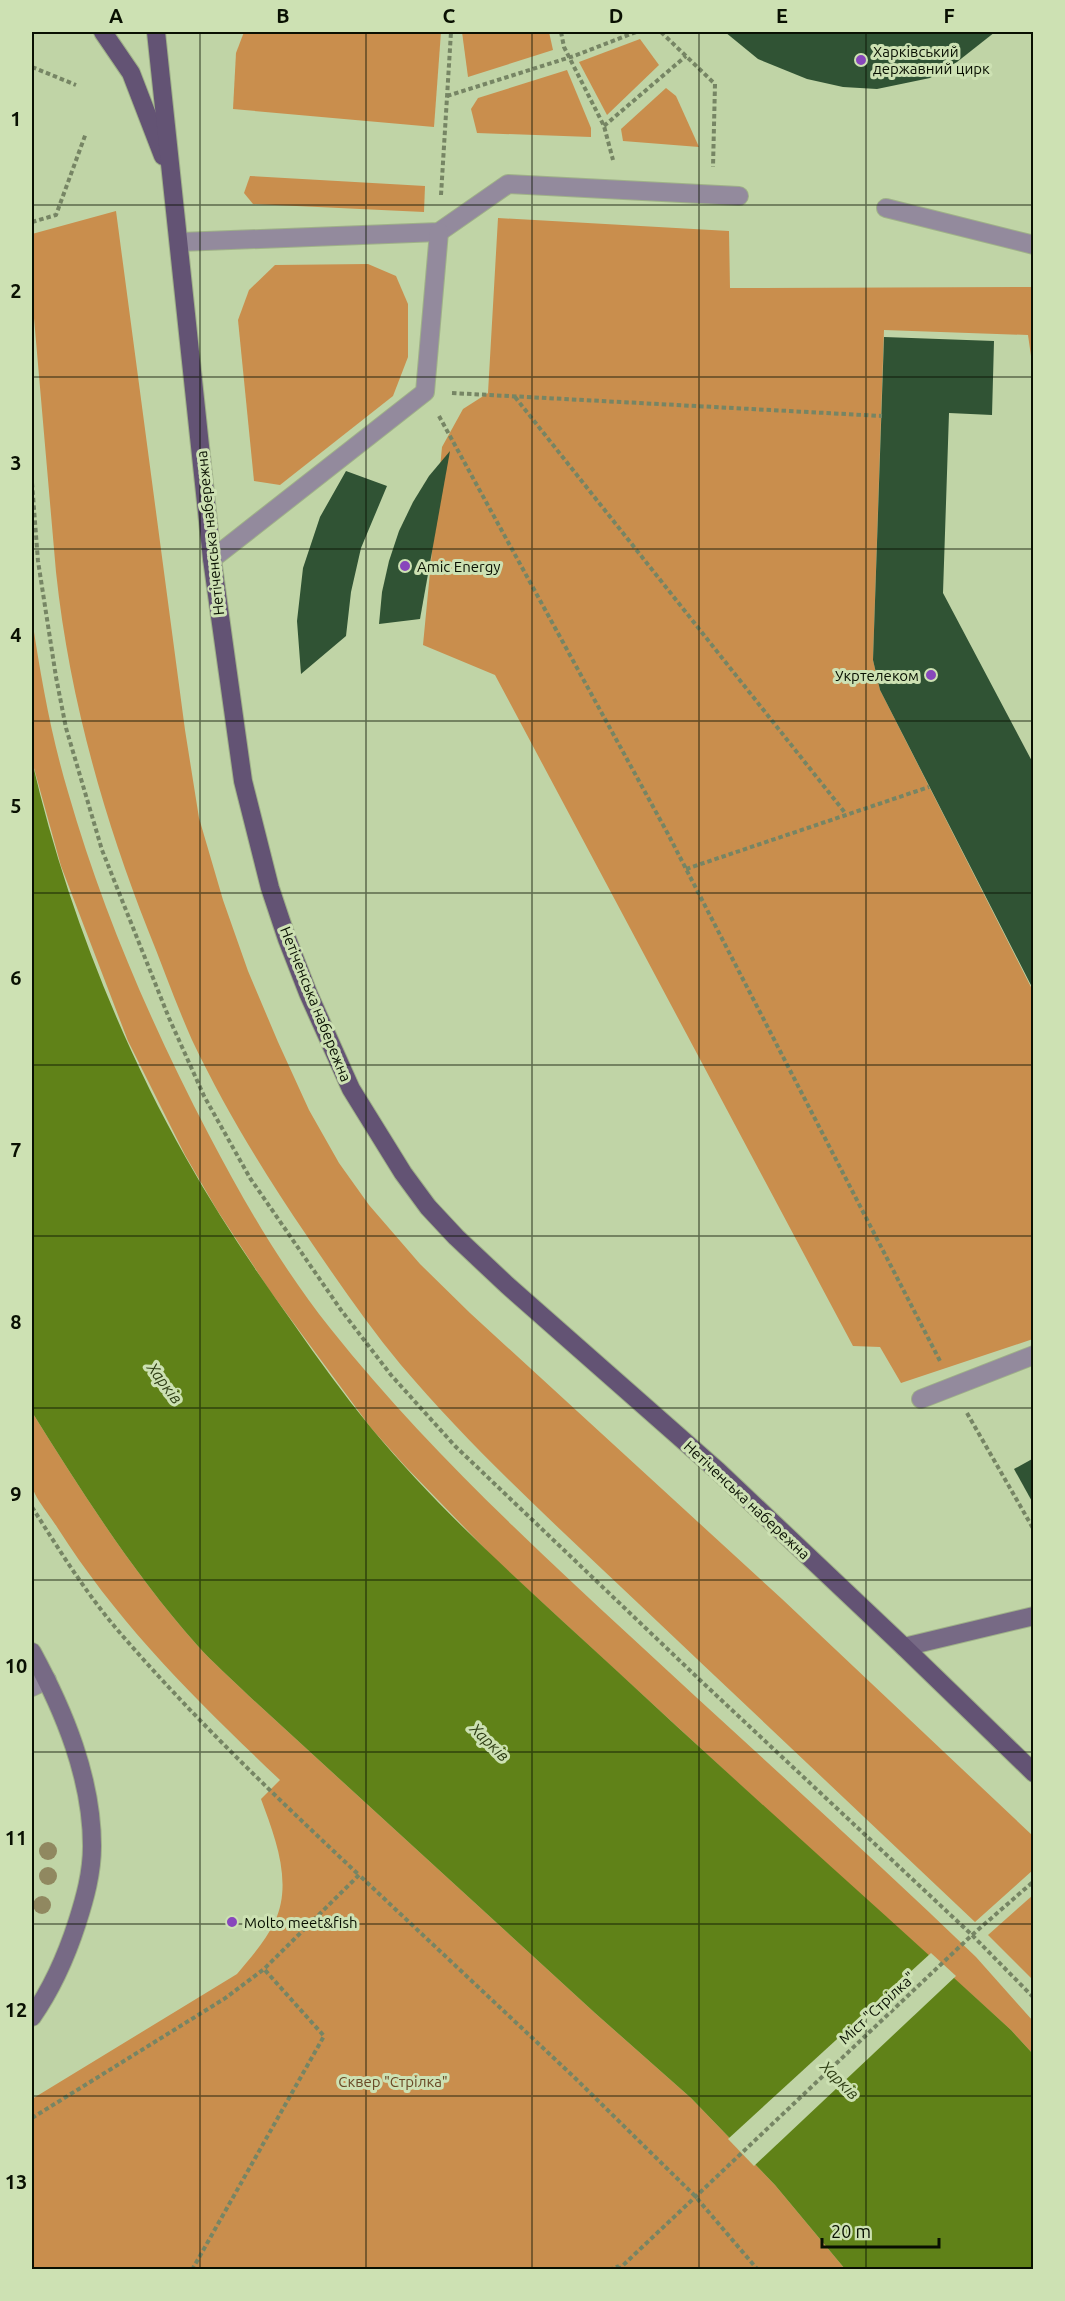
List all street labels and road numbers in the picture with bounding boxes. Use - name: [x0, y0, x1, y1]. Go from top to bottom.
- street label: Нетіченська набережна: [193, 450, 227, 616]
- street label: Нетіченська набережна: [277, 924, 355, 1084]
- street label: Нетіченська набережна: [681, 1437, 813, 1563]
- street label: Міст "Стрілка": [835, 1968, 919, 2048]

